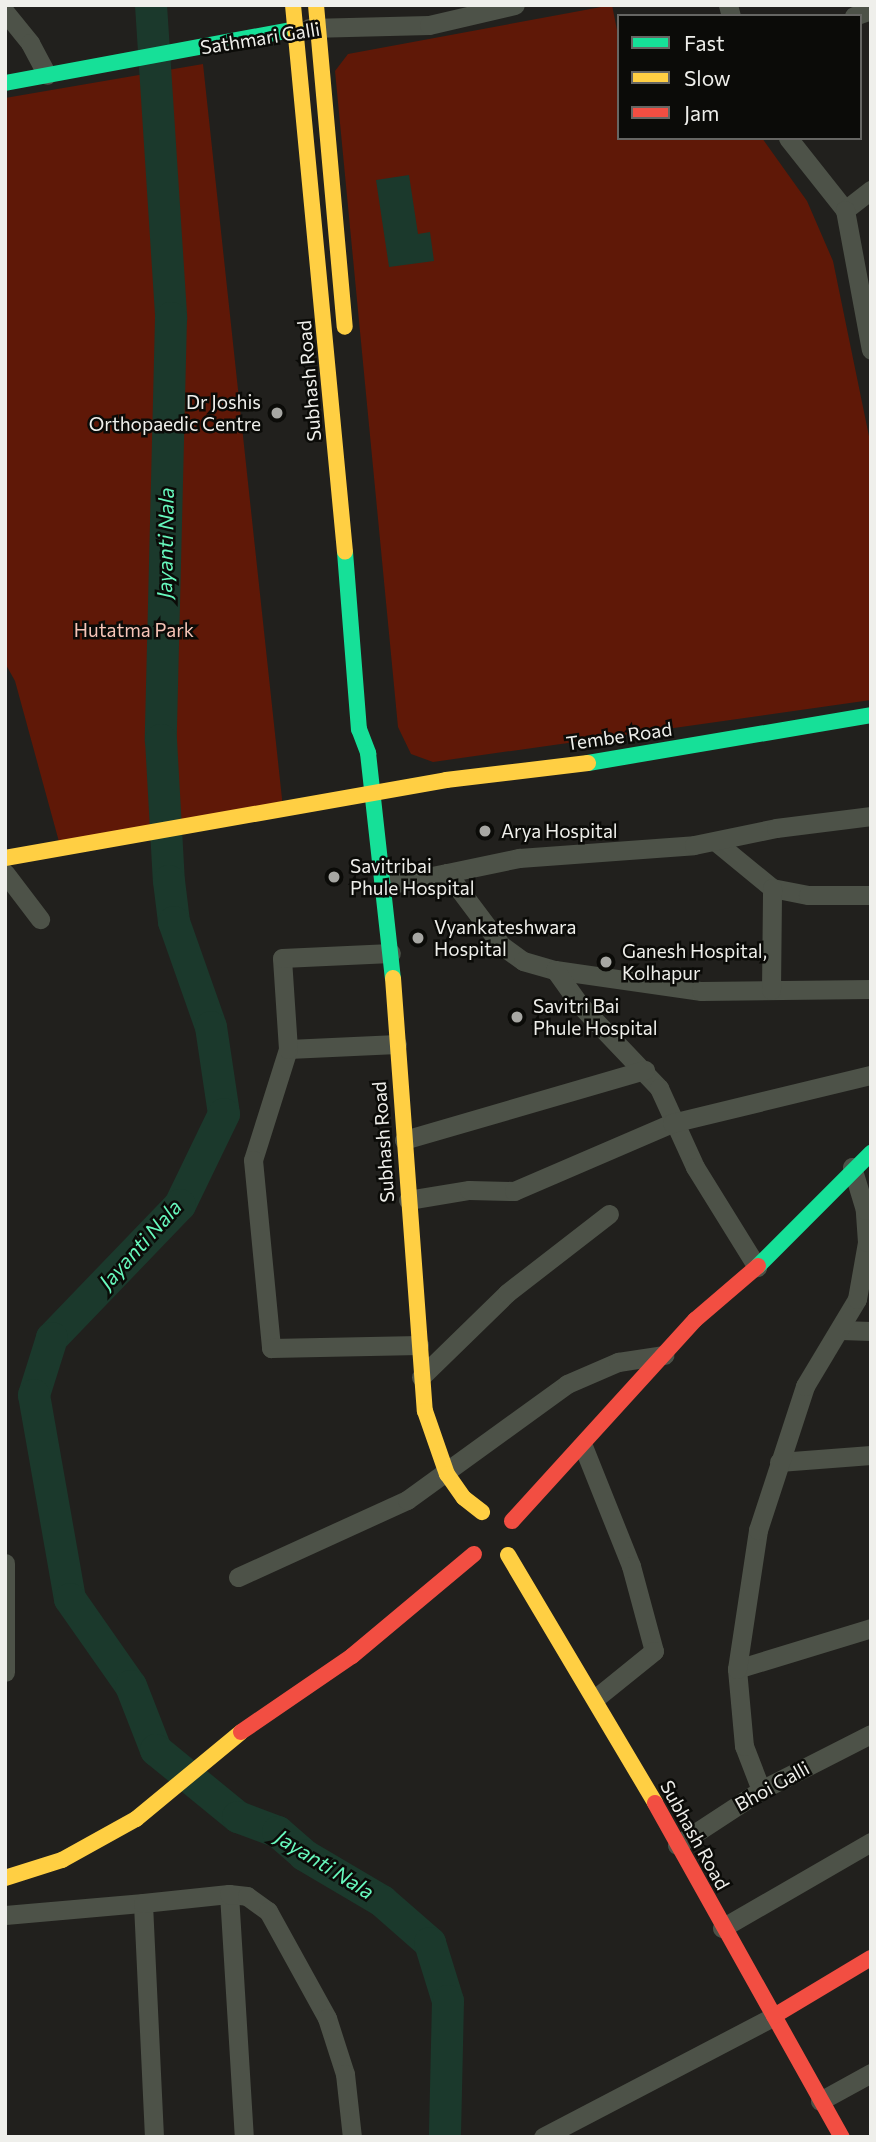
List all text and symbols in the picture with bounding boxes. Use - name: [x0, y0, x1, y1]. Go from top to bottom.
- legend: [617, 14, 862, 140]
- street label: Sathmari Galli: [199, 17, 321, 59]
- text: Fast: [684, 30, 725, 55]
- text: Slow: [684, 65, 731, 90]
- text: Jam: [684, 100, 719, 125]
- street label: Subhash Road: [292, 320, 326, 442]
- place label: Dr Joshis Orthopaedic Centre: [89, 391, 261, 435]
- marker: Dr Joshis Orthopaedic Centre: [267, 403, 287, 423]
- water label: Jayanti Nala: [151, 487, 179, 599]
- park label: Hutatma Park: [74, 619, 194, 641]
- street label: Tembe Road: [565, 717, 673, 755]
- place label: Arya Hospital: [501, 820, 618, 842]
- marker: Arya Hospital: [475, 821, 495, 841]
- place label: Savitribai Phule Hospital: [350, 855, 475, 899]
- marker: Savitribai Phule Hospital: [324, 867, 344, 887]
- place label: Vyankateshwara Hospital: [434, 916, 576, 960]
- marker: Vyankateshwara Hospital: [408, 928, 428, 948]
- place label: Ganesh Hospital, Kolhapur: [622, 940, 767, 984]
- marker: Ganesh Hospital, Kolhapur: [596, 952, 616, 972]
- place label: Savitri Bai Phule Hospital: [533, 995, 658, 1039]
- marker: Savitri Bai Phule Hospital: [507, 1007, 527, 1027]
- street label: Subhash Road: [367, 1081, 399, 1203]
- water label: Jayanti Nala: [93, 1194, 187, 1294]
- street label: Bhoi Galli: [731, 1756, 813, 1816]
- street label: Subhash Road: [656, 1776, 734, 1894]
- water label: Jayanti Nala: [271, 1824, 379, 1904]

